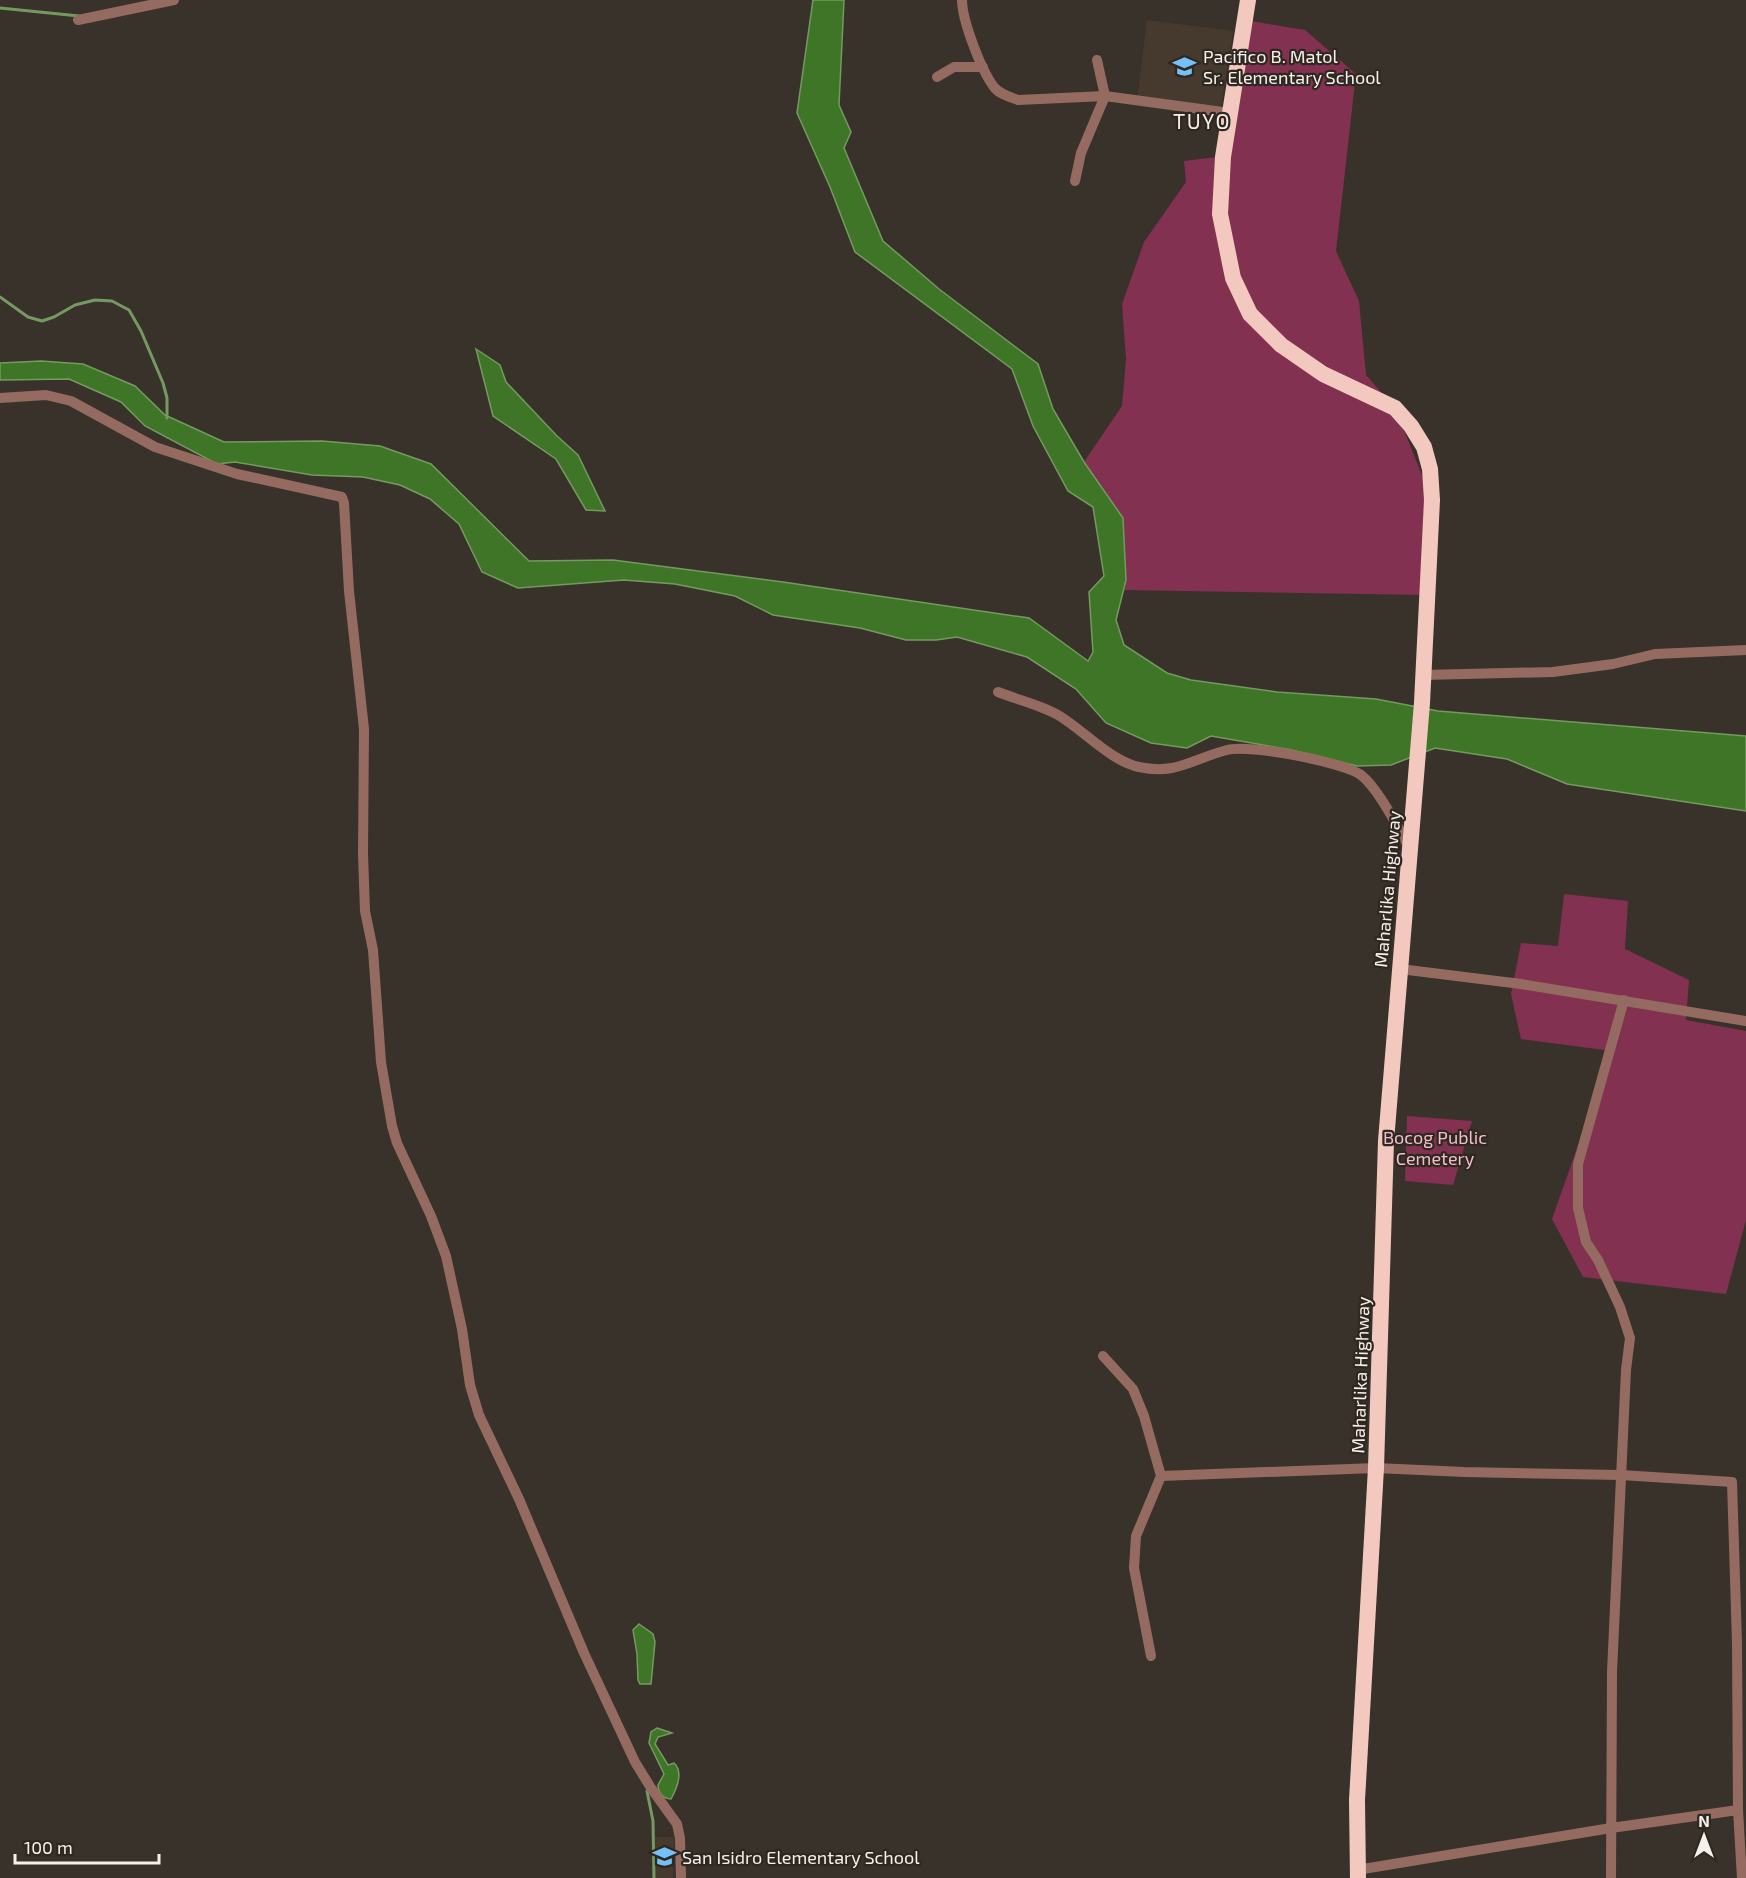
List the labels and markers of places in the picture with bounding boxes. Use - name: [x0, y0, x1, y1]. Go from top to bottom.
- place label: Pacifico B. Matol Sr. Elementary School: [1203, 45, 1381, 88]
- school or university icon: Pacifico B. Matol Sr. Elementary School: [1172, 53, 1198, 79]
- school or university icon: San Isidro Elementary School: [651, 1844, 677, 1870]
- place label: San Isidro Elementary School: [682, 1846, 920, 1868]

